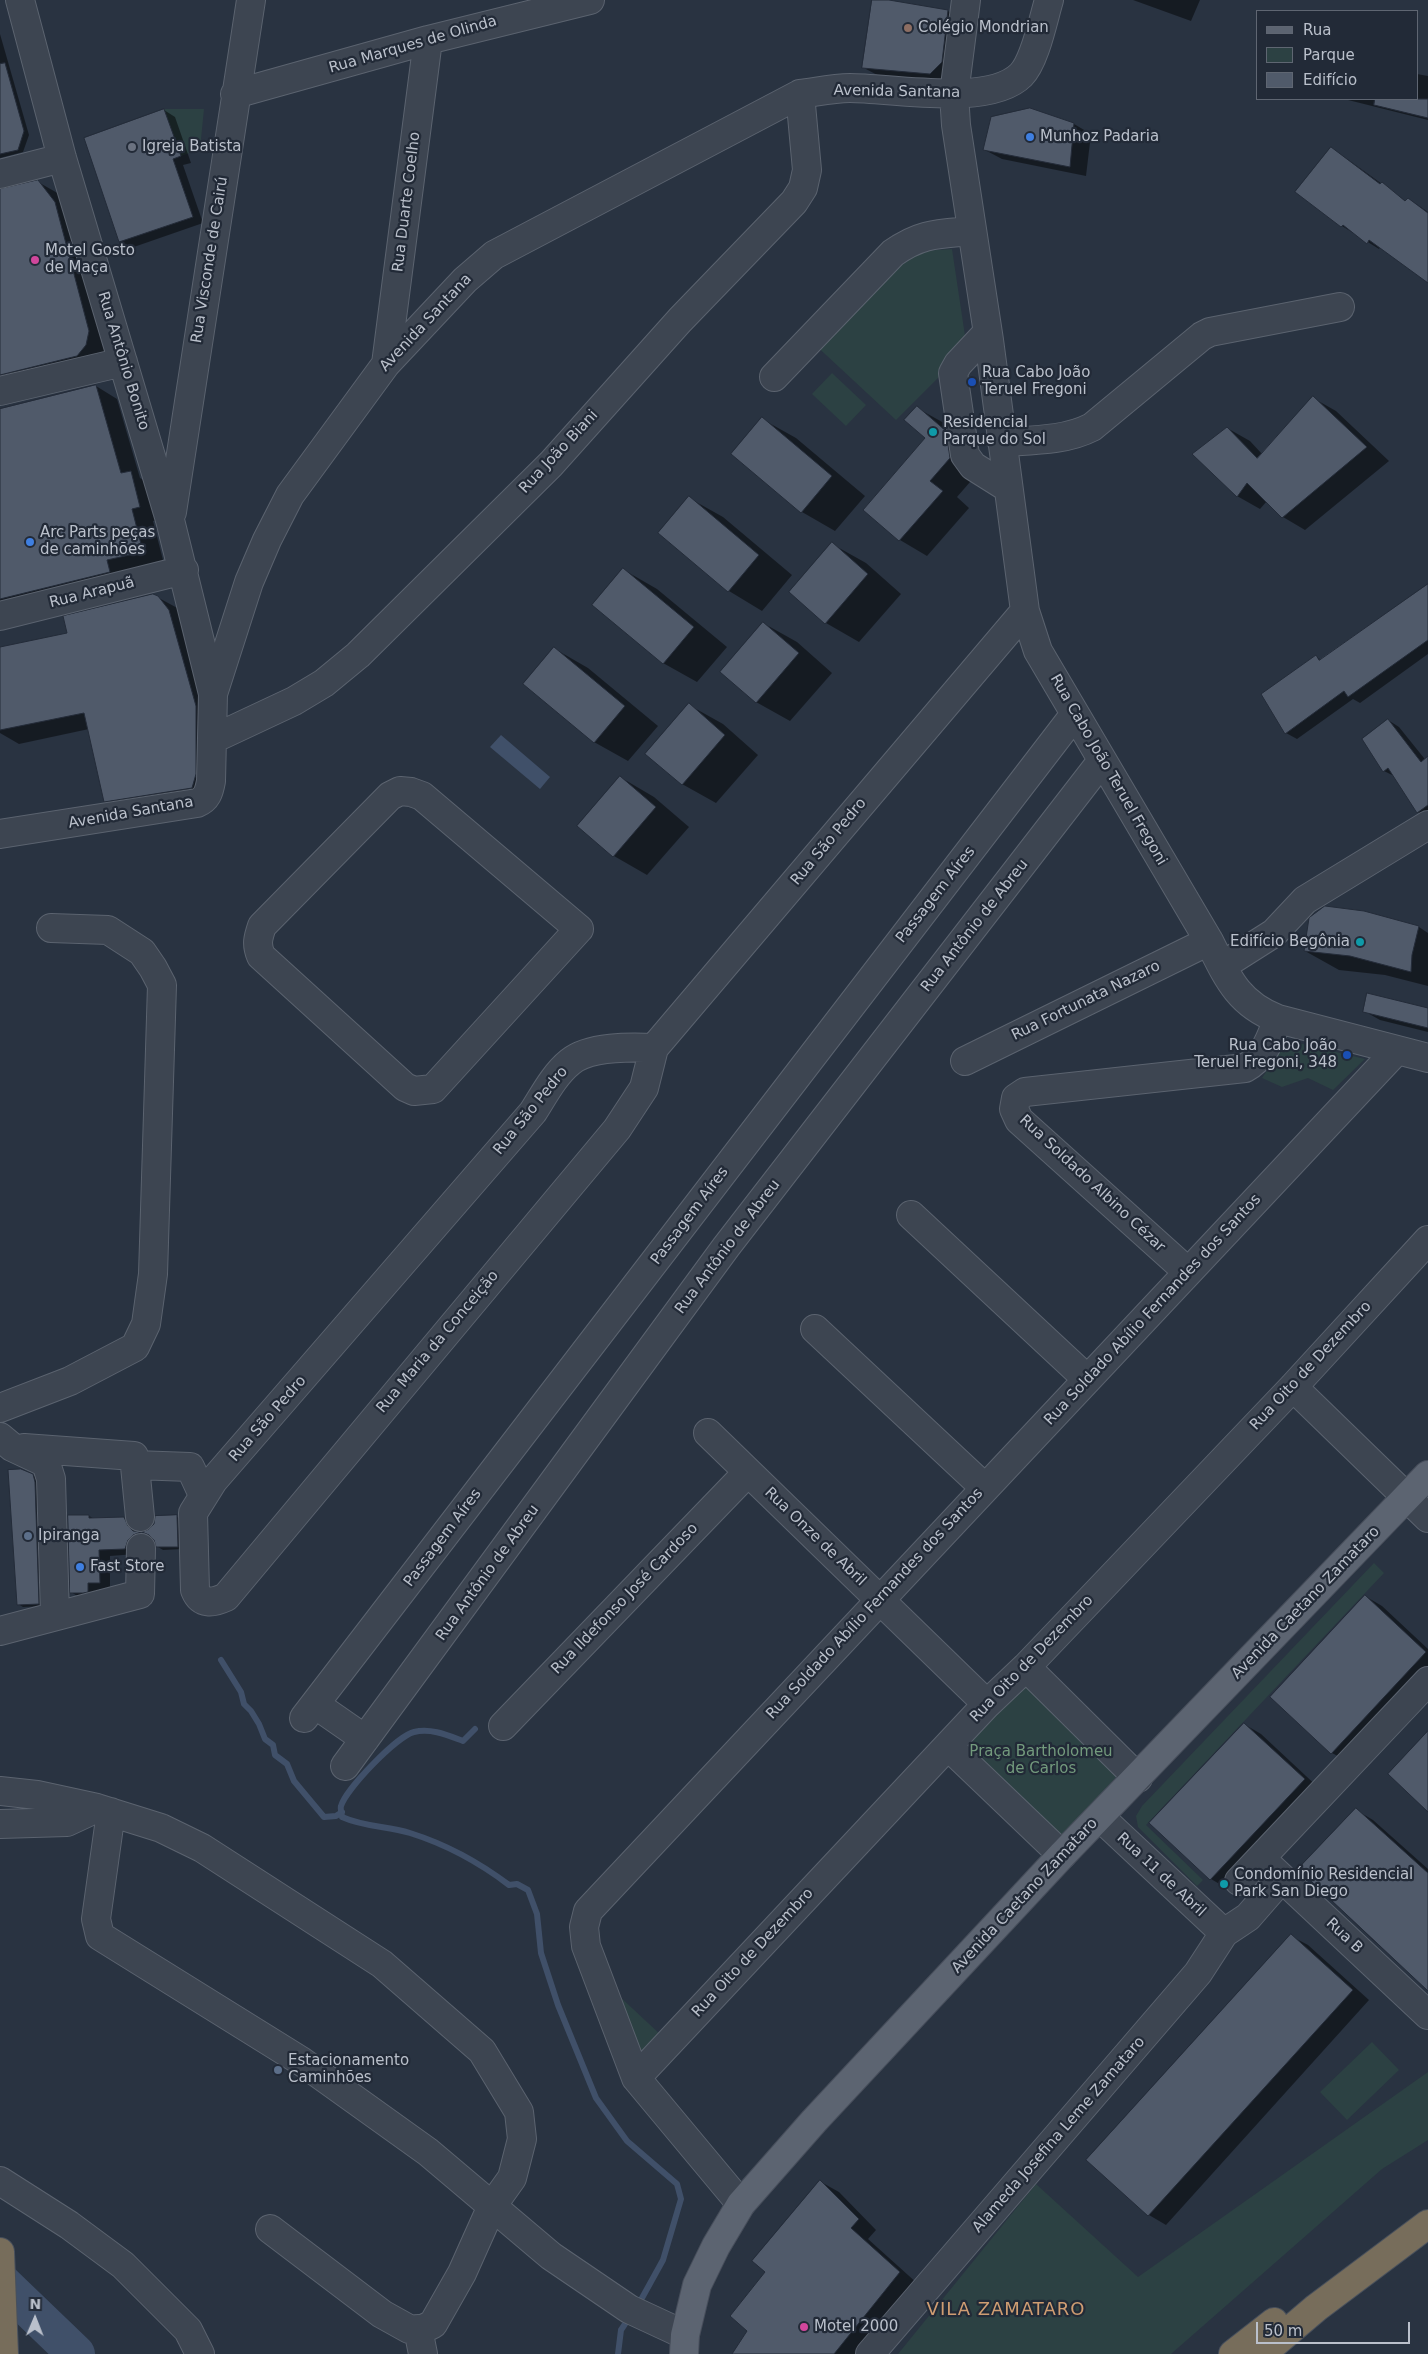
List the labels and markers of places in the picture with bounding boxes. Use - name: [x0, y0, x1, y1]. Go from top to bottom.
- place label: Colégio Mondrian: [918, 19, 1049, 37]
- marker: Colégio Mondrian: [902, 22, 914, 34]
- place label: Munhoz Padaria: [1040, 128, 1159, 146]
- marker: Munhoz Padaria: [1024, 131, 1036, 143]
- place label: Igreja Batista: [142, 138, 242, 156]
- marker: Igreja Batista: [126, 141, 138, 153]
- place label: Motel Gosto de Maça: [45, 242, 135, 277]
- marker: Motel Gosto de Maça: [29, 254, 41, 266]
- place label: Rua Cabo João Teruel Fregoni: [982, 364, 1090, 399]
- marker: Rua Cabo João Teruel Fregoni: [966, 376, 978, 388]
- place label: Residencial Parque do Sol: [943, 414, 1046, 449]
- marker: Residencial Parque do Sol: [927, 426, 939, 438]
- place label: Arc Parts peças de caminhões: [40, 524, 155, 559]
- marker: Arc Parts peças de caminhões: [24, 536, 36, 548]
- place label: Edifício Begônia: [1230, 933, 1350, 951]
- marker: Edifício Begônia: [1354, 936, 1366, 948]
- place label: Rua Cabo João Teruel Fregoni, 348: [1194, 1037, 1337, 1072]
- marker: Rua Cabo João Teruel Fregoni, 348: [1341, 1049, 1353, 1061]
- place label: Ipiranga: [38, 1527, 100, 1545]
- marker: Ipiranga: [22, 1530, 34, 1542]
- place label: Fast Store: [90, 1558, 165, 1576]
- marker: Fast Store: [74, 1561, 86, 1573]
- place label: Condomínio Residencial Park San Diego: [1234, 1866, 1413, 1901]
- marker: Condomínio Residencial Park San Diego: [1218, 1878, 1230, 1890]
- place label: Estacionamento Caminhões: [288, 2052, 409, 2087]
- marker: Estacionamento Caminhões: [272, 2064, 284, 2076]
- place label: Motel 2000: [814, 2318, 898, 2336]
- marker: Motel 2000: [798, 2321, 810, 2333]

